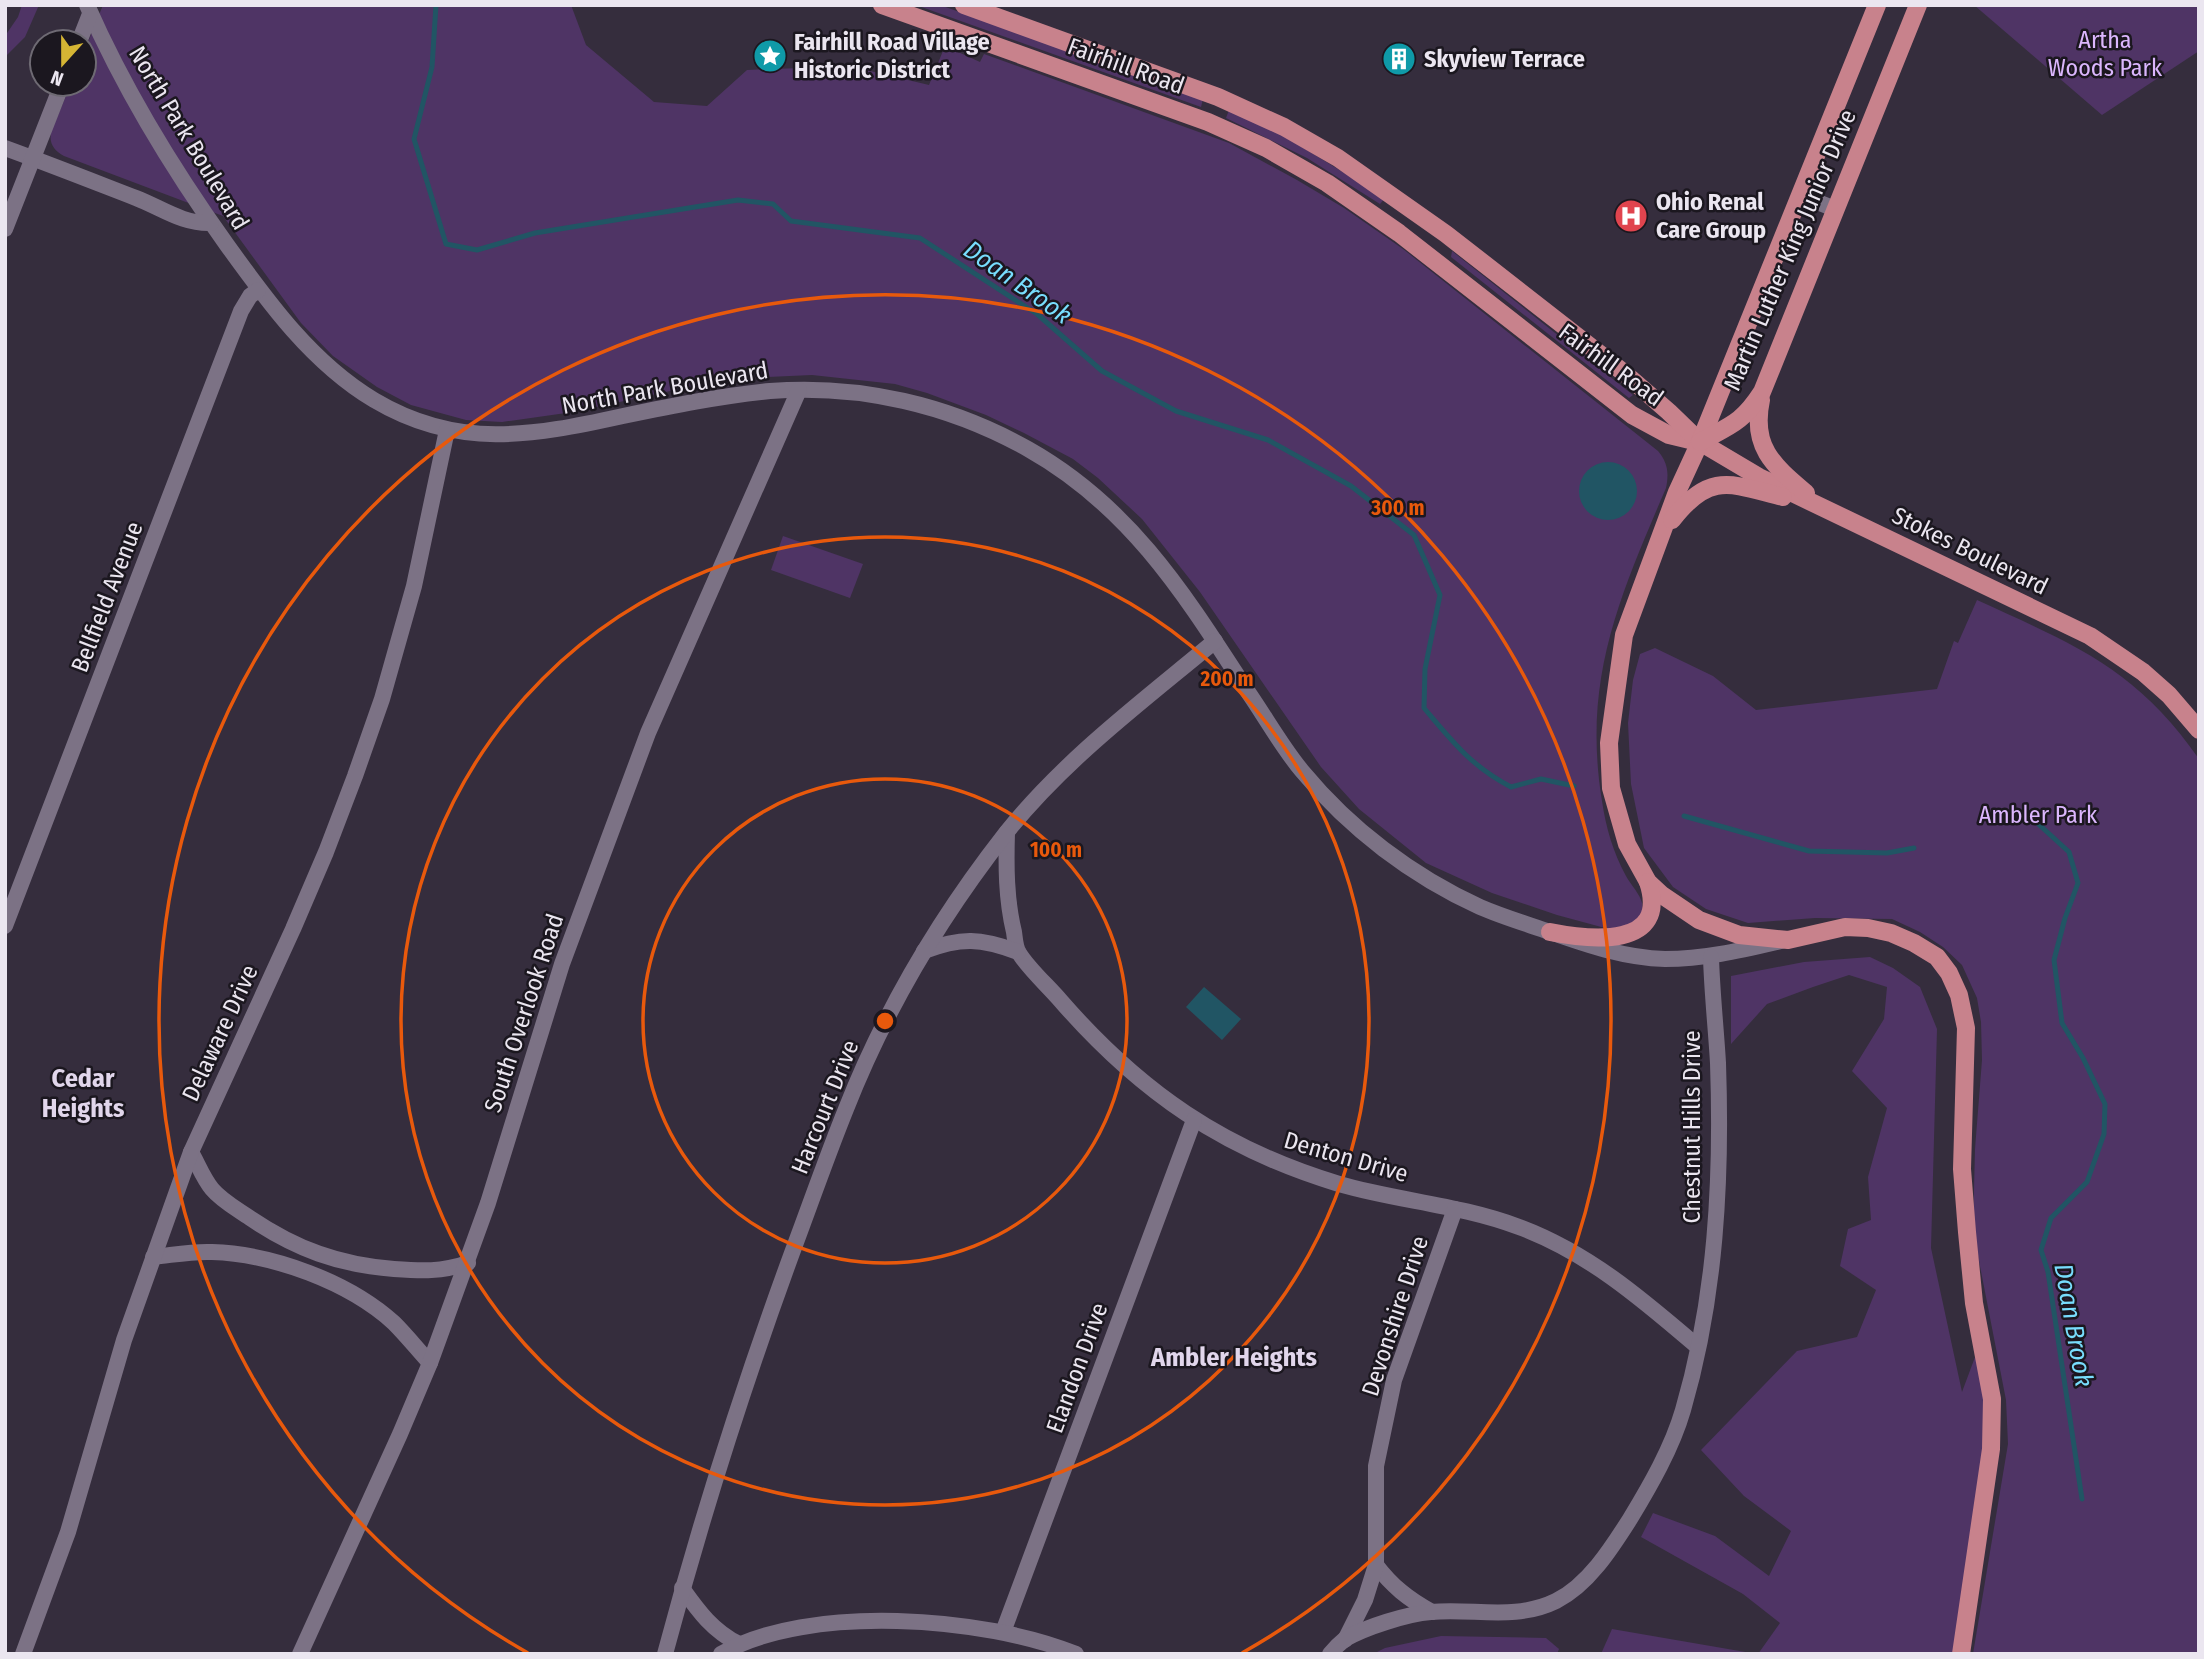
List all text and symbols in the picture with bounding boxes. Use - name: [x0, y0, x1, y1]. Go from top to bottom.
- park label: Artha Woods Park: [2048, 26, 2163, 82]
- north arrow: [28, 28, 98, 98]
- place label: Fairhill Road Village Historic District: [794, 28, 990, 84]
- street label: Fairhill Road: [1064, 32, 1188, 100]
- place icon: Fairhill Road Village Historic District: [751, 37, 789, 75]
- building icon: Skyview Terrace: [1380, 40, 1418, 78]
- street label: North Park Boulevard: [123, 41, 255, 235]
- place label: Skyview Terrace: [1424, 45, 1585, 73]
- text: N: [48, 66, 67, 91]
- street label: Martin Luther King Junior Drive: [1718, 105, 1862, 395]
- place label: Ohio Renal Care Group: [1656, 188, 1766, 244]
- hospital icon: Ohio Renal Care Group: [1612, 197, 1650, 235]
- water label: Doan Brook: [958, 234, 1078, 331]
- street label: Fairhill Road: [1553, 318, 1669, 412]
- street label: North Park Boulevard: [560, 356, 770, 420]
- text: 300 m: [1370, 495, 1425, 521]
- street label: Stokes Boulevard: [1888, 501, 2052, 601]
- street label: Bellfield Avenue: [65, 518, 149, 676]
- text: 200 m: [1199, 666, 1254, 692]
- park label: Ambler Park: [1979, 801, 2098, 829]
- text: 100 m: [1030, 837, 1082, 863]
- street label: South Overlook Road: [479, 910, 569, 1116]
- street label: Delaware Drive: [176, 961, 264, 1105]
- centre of rings: [873, 1009, 897, 1033]
- street label: Chestnut Hills Drive: [1678, 1030, 1706, 1224]
- street label: Harcourt Drive: [785, 1036, 865, 1178]
- district label: Cedar Heights: [42, 1063, 124, 1124]
- street label: Denton Drive: [1281, 1126, 1411, 1188]
- street label: Devonshire Drive: [1356, 1232, 1434, 1400]
- water label: Doan Brook: [2047, 1261, 2100, 1389]
- street label: Elandon Drive: [1041, 1299, 1113, 1437]
- district label: Ambler Heights: [1150, 1342, 1317, 1373]

